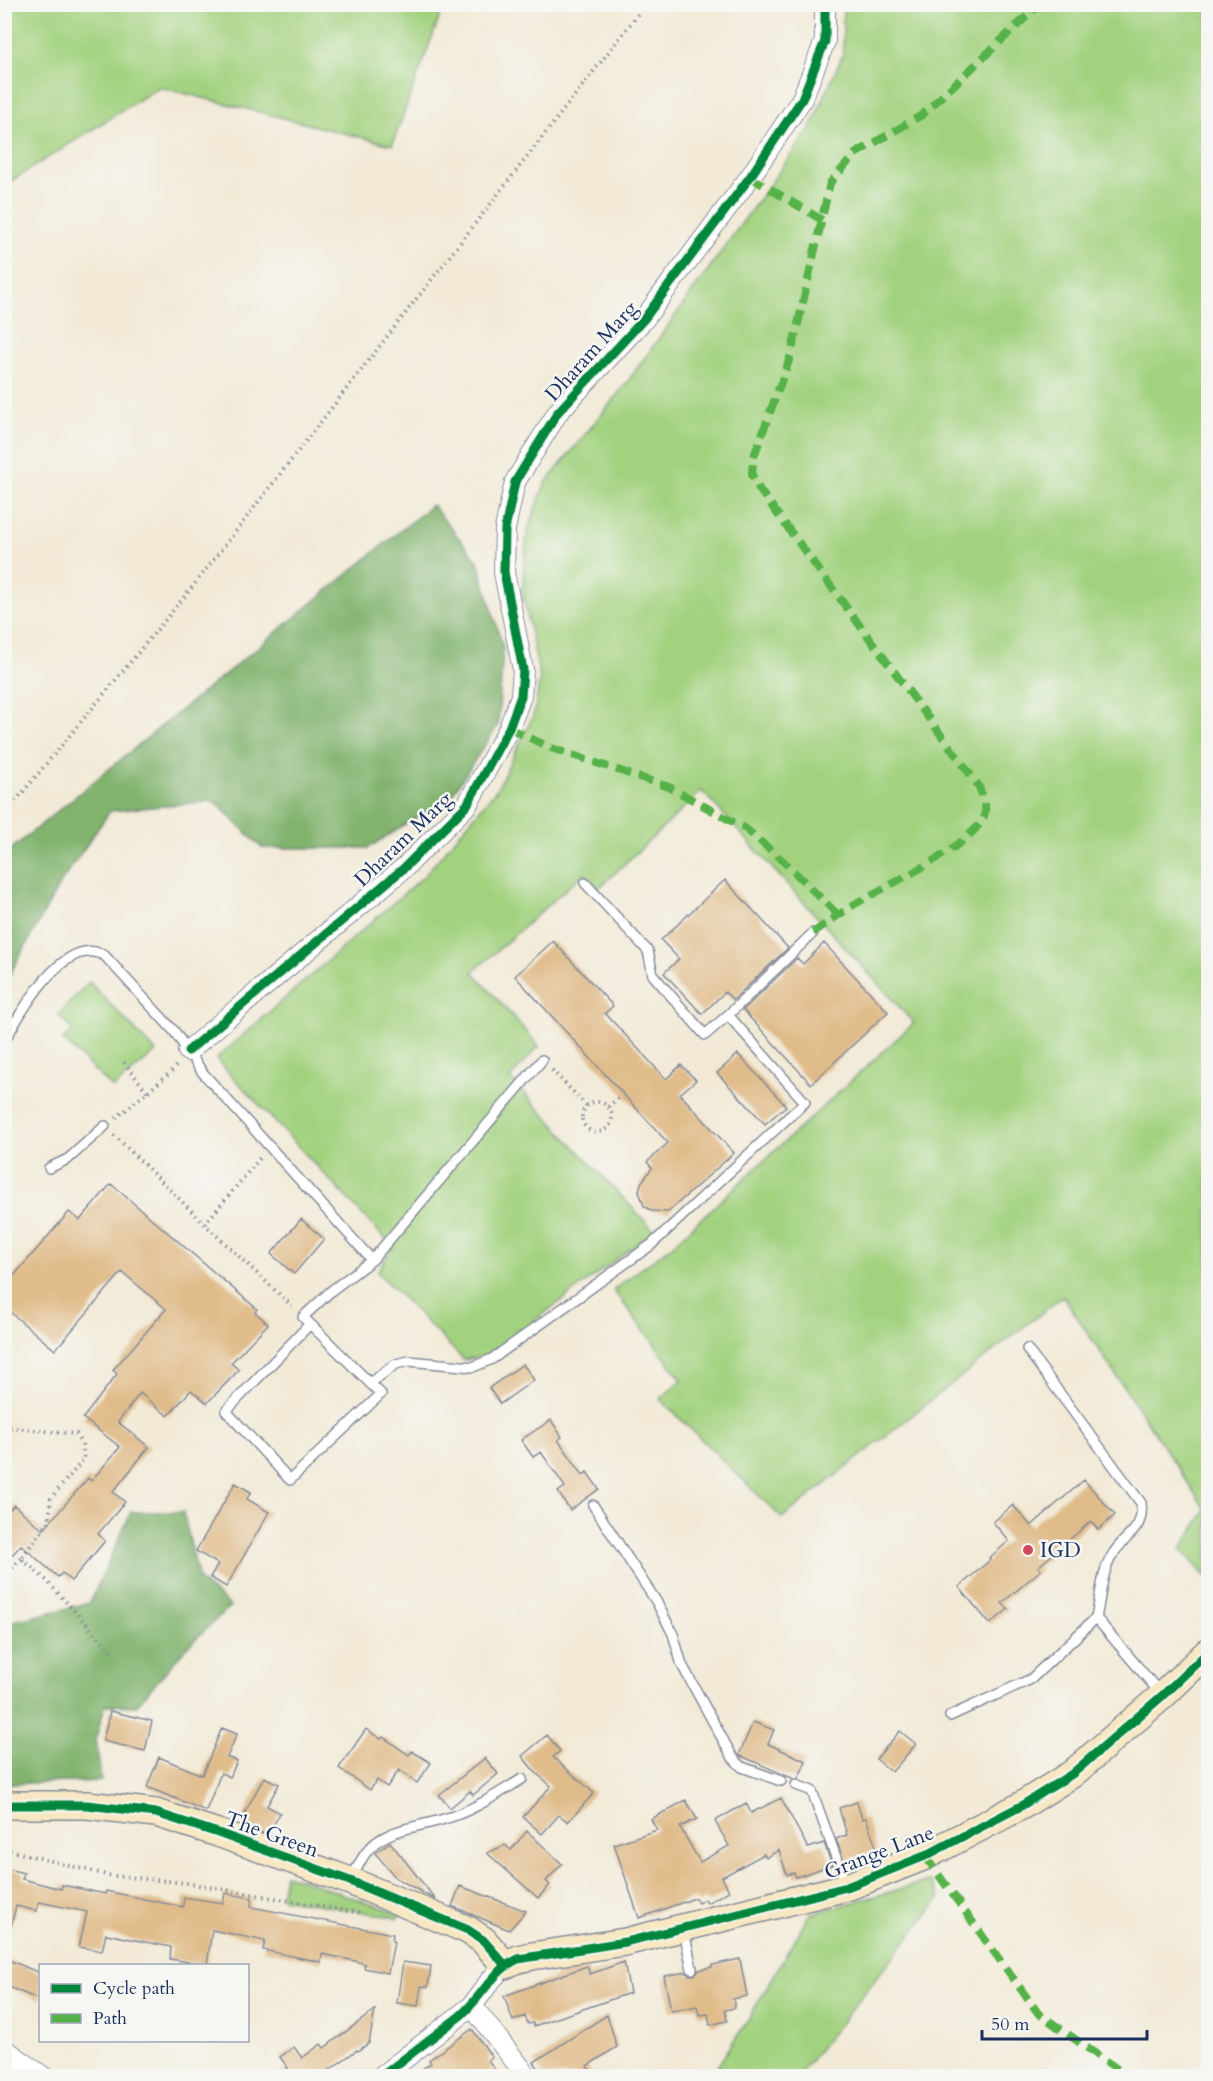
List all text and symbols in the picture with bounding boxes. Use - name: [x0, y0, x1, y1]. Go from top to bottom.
- street label: Dharam Marg: [538, 295, 644, 408]
- street label: Dharam Marg: [348, 785, 459, 894]
- place label: IGD: [1040, 1536, 1081, 1565]
- marker: IGD: [1021, 1543, 1035, 1557]
- street label: The Green: [221, 1804, 323, 1865]
- street label: Grange Lane: [820, 1818, 938, 1887]
- legend: [39, 1964, 249, 2042]
- text: Cycle path: [93, 1976, 175, 2001]
- scale bar: [982, 2003, 1147, 2041]
- text: Path: [93, 2006, 127, 2031]
- text: 50 m: [991, 2012, 1030, 2037]

